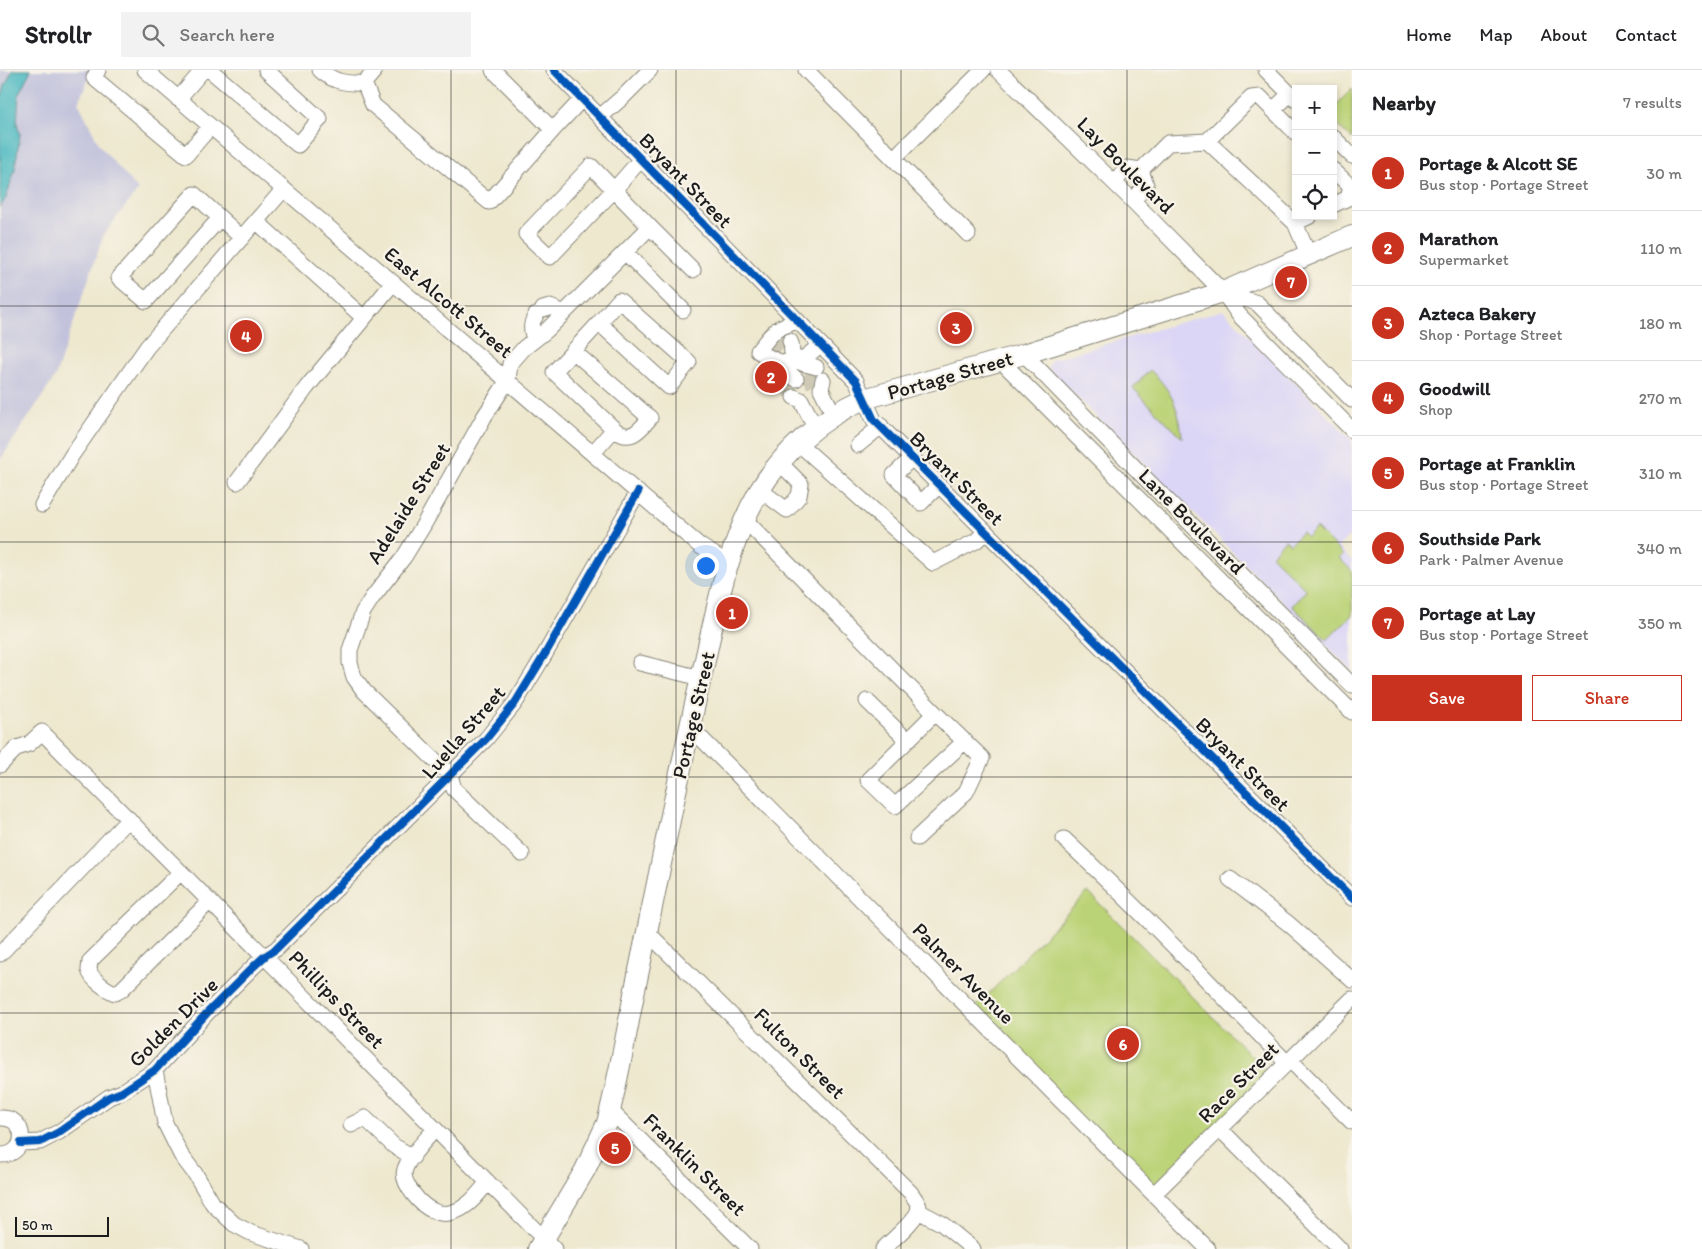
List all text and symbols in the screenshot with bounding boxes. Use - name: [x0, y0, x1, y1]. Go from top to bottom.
- search box: [121, 12, 471, 57]
- text: Strollr: [25, 20, 91, 49]
- icon: search: [139, 21, 167, 49]
- text: Search here: [179, 23, 275, 46]
- text: Home: [1406, 24, 1452, 46]
- text: Map: [1480, 24, 1513, 46]
- text: About: [1541, 24, 1587, 46]
- text: Contact: [1615, 24, 1677, 46]
- map controls: [1292, 85, 1337, 220]
- button: +: [1292, 85, 1337, 130]
- text: Nearby: [1372, 90, 1436, 115]
- text: 7 results: [1623, 93, 1682, 112]
- street label: Lay Boulevard: [1072, 111, 1180, 219]
- street label: Bryant Street: [634, 127, 738, 233]
- button: −: [1292, 130, 1337, 175]
- text: Portage & Alcott SE: [1419, 152, 1578, 175]
- text: 1: [1384, 164, 1392, 183]
- text: 30 m: [1646, 164, 1682, 183]
- button: locate: [1292, 175, 1337, 220]
- text: Bus stop · Portage Street: [1419, 175, 1589, 194]
- text: Marathon: [1419, 227, 1498, 250]
- text: 2: [1384, 239, 1392, 258]
- text: 110 m: [1640, 239, 1682, 258]
- street label: East Alcott Street: [380, 241, 518, 363]
- text: Supermarket: [1419, 250, 1509, 269]
- pin: 7: [1275, 263, 1307, 301]
- text: Azteca Bakery: [1419, 302, 1536, 325]
- pin: 3: [940, 309, 972, 347]
- text: 3: [1384, 314, 1392, 333]
- text: 180 m: [1639, 314, 1682, 333]
- pin: 4: [230, 317, 262, 355]
- text: Shop · Portage Street: [1419, 325, 1563, 344]
- street label: Portage Street: [884, 345, 1016, 405]
- pin: 2: [755, 358, 787, 396]
- text: Goodwill: [1419, 377, 1491, 400]
- text: 4: [1383, 389, 1393, 408]
- text: 270 m: [1639, 389, 1682, 408]
- text: Shop: [1419, 400, 1453, 419]
- street label: Bryant Street: [905, 426, 1009, 530]
- street label: Adelaide Street: [361, 438, 455, 568]
- text: Portage at Franklin: [1419, 452, 1575, 475]
- street label: Lane Boulevard: [1134, 463, 1250, 579]
- text: 5: [1384, 464, 1392, 483]
- text: 310 m: [1639, 464, 1682, 483]
- text: Bus stop · Portage Street: [1419, 475, 1589, 494]
- text: Southside Park: [1419, 527, 1541, 550]
- text: 6: [1384, 539, 1392, 558]
- text: 340 m: [1637, 539, 1682, 558]
- text: Park · Palmer Avenue: [1419, 550, 1564, 569]
- your location: [693, 553, 719, 579]
- pin: 1: [716, 594, 748, 632]
- text: Portage at Lay: [1419, 602, 1535, 625]
- text: 7: [1384, 614, 1392, 633]
- text: 350 m: [1638, 614, 1682, 633]
- text: Bus stop · Portage Street: [1419, 625, 1589, 644]
- street label: Portage Street: [666, 649, 720, 781]
- button: Save: [1372, 675, 1522, 721]
- button: Share: [1532, 675, 1682, 721]
- street label: Luella Street: [416, 680, 510, 784]
- street label: Bryant Street: [1191, 712, 1295, 816]
- street label: Palmer Avenue: [908, 917, 1020, 1029]
- street label: Phillips Street: [284, 945, 390, 1053]
- street label: Golden Drive: [123, 972, 223, 1072]
- street label: Fulton Street: [749, 1002, 851, 1104]
- pin: 6: [1107, 1025, 1139, 1063]
- street label: Race Street: [1192, 1036, 1284, 1128]
- street label: Franklin Street: [638, 1107, 752, 1221]
- pin: 5: [599, 1129, 631, 1167]
- scale bar: [15, 1214, 109, 1237]
- text: 50 m: [22, 1217, 53, 1234]

